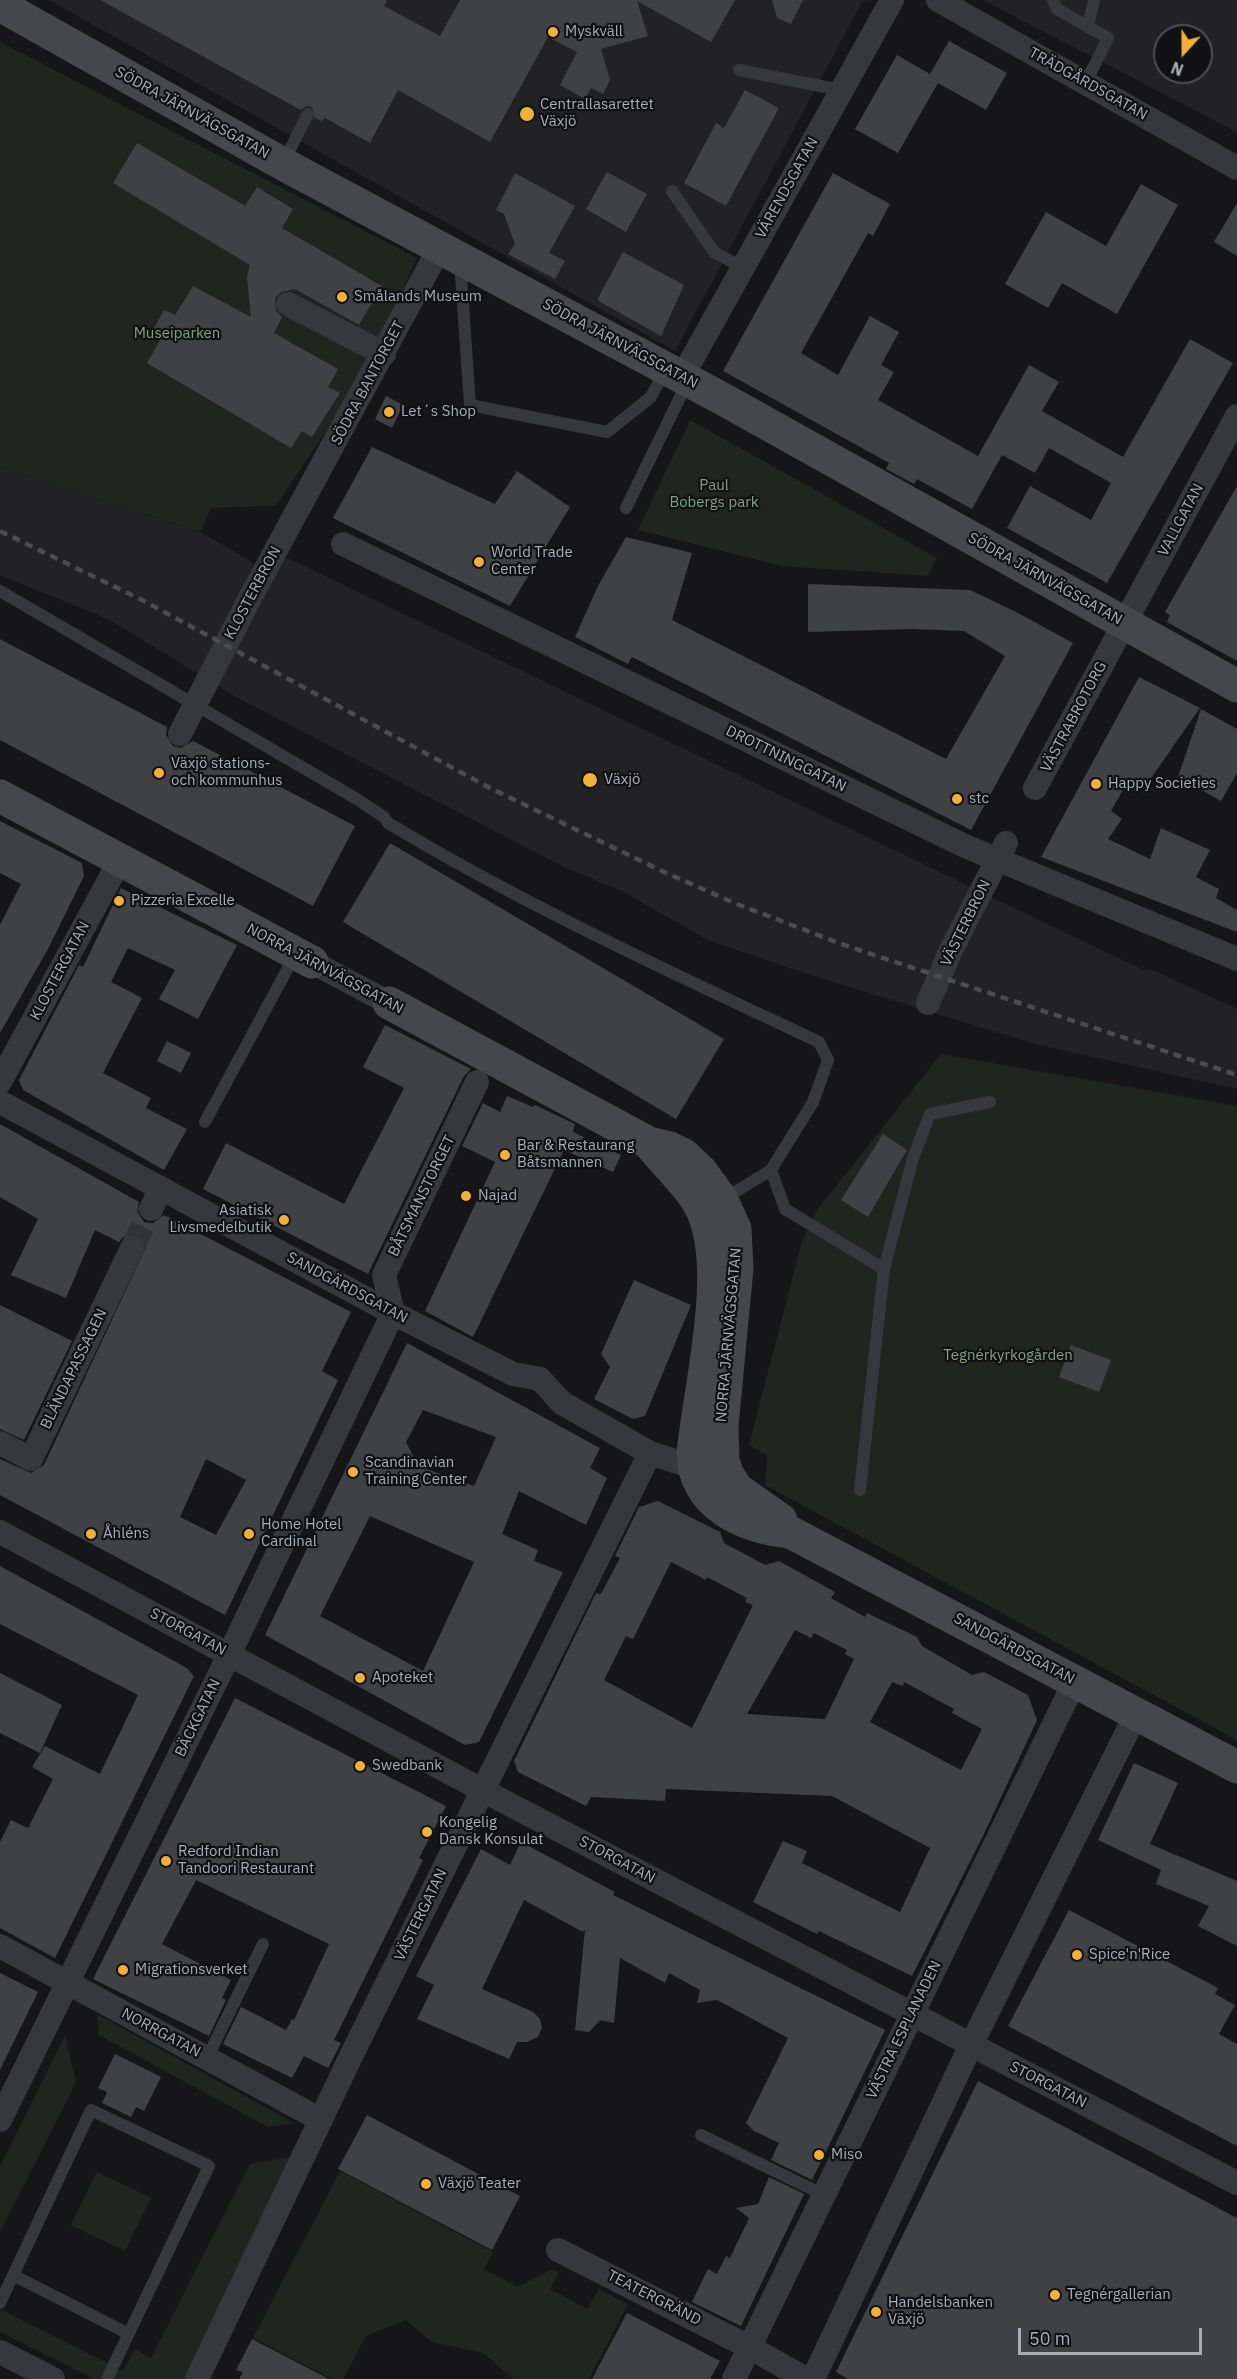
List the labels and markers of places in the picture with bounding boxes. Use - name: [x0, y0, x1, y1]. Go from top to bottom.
- place label: Myskväll: [565, 23, 623, 41]
- marker: Myskväll: [546, 25, 560, 39]
- place label: Centrallasarettet Växjö: [540, 96, 654, 131]
- marker: Centrallasarettet Växjö: [518, 105, 536, 123]
- place label: Smålands Museum: [354, 288, 482, 306]
- marker: Smålands Museum: [335, 290, 349, 304]
- place label: Let´s Shop: [401, 403, 476, 421]
- marker: Let´s Shop: [382, 405, 396, 419]
- place label: World Trade Center: [491, 544, 573, 579]
- marker: World Trade Center: [472, 555, 486, 569]
- place label: Växjö stations- och kommunhus: [171, 755, 283, 790]
- marker: Växjö stations- och kommunhus: [152, 766, 166, 780]
- marker: Växjö: [581, 771, 599, 789]
- place label: Växjö: [604, 771, 640, 789]
- place label: Happy Societies: [1108, 775, 1216, 793]
- marker: Happy Societies: [1089, 777, 1103, 791]
- place label: stc: [969, 790, 989, 808]
- marker: stc: [950, 792, 964, 806]
- place label: Pizzeria Excelle: [131, 892, 235, 910]
- marker: Pizzeria Excelle: [112, 894, 126, 908]
- place label: Bar & Restaurang Båtsmannen: [517, 1137, 634, 1172]
- marker: Bar & Restaurang Båtsmannen: [498, 1148, 512, 1162]
- place label: Najad: [478, 1187, 517, 1205]
- marker: Najad: [459, 1189, 473, 1203]
- place label: Asiatisk Livsmedelbutik: [170, 1202, 272, 1237]
- marker: Asiatisk Livsmedelbutik: [277, 1213, 291, 1227]
- place label: Scandinavian Training Center: [365, 1454, 467, 1489]
- marker: Scandinavian Training Center: [346, 1465, 360, 1479]
- place label: Home Hotel Cardinal: [261, 1516, 341, 1551]
- place label: Åhléns: [103, 1525, 149, 1543]
- marker: Åhléns: [84, 1527, 98, 1541]
- marker: Home Hotel Cardinal: [242, 1527, 256, 1541]
- place label: Apoteket: [372, 1669, 433, 1687]
- marker: Apoteket: [353, 1671, 367, 1685]
- place label: Swedbank: [372, 1757, 442, 1775]
- marker: Swedbank: [353, 1759, 367, 1773]
- place label: Kongelig Dansk Konsulat: [439, 1814, 544, 1849]
- marker: Kongelig Dansk Konsulat: [420, 1825, 434, 1839]
- place label: Redford Indian Tandoori Restaurant: [178, 1843, 314, 1878]
- marker: Redford Indian Tandoori Restaurant: [159, 1854, 173, 1868]
- place label: Spice'n'Rice: [1089, 1946, 1170, 1964]
- marker: Spice'n'Rice: [1070, 1948, 1084, 1962]
- place label: Migrationsverket: [135, 1961, 247, 1979]
- marker: Migrationsverket: [116, 1963, 130, 1977]
- place label: Miso: [831, 2146, 863, 2164]
- marker: Miso: [812, 2148, 826, 2162]
- place label: Växjö Teater: [438, 2175, 521, 2193]
- marker: Växjö Teater: [419, 2177, 433, 2191]
- place label: Tegnérgallerian: [1067, 2286, 1171, 2304]
- marker: Tegnérgallerian: [1048, 2288, 1062, 2302]
- place label: Handelsbanken Växjö: [888, 2294, 993, 2329]
- marker: Handelsbanken Växjö: [869, 2305, 883, 2319]

